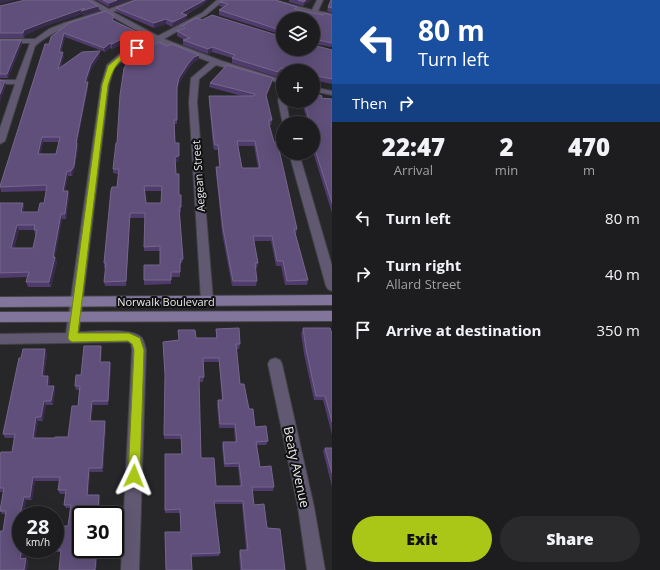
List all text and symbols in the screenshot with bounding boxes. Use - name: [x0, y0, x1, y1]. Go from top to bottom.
- text: 80 m: [418, 11, 485, 49]
- map controls: [276, 12, 320, 160]
- button: layers: [276, 12, 320, 56]
- icon: left: [352, 16, 404, 68]
- pin: [120, 31, 154, 65]
- icon: arrive: [126, 37, 148, 59]
- text: Turn left: [418, 47, 489, 71]
- button: +: [276, 64, 320, 108]
- icon: right: [395, 92, 417, 114]
- text: Then: [352, 93, 387, 113]
- button: −: [276, 116, 320, 160]
- text: 22:47: [382, 130, 445, 163]
- text: 2: [499, 130, 514, 163]
- text: 470: [568, 130, 610, 163]
- street label: Aegean Street: [188, 140, 208, 212]
- text: Arrival: [394, 161, 433, 179]
- text: min: [495, 161, 518, 179]
- text: m: [583, 161, 595, 179]
- icon: left: [352, 207, 374, 229]
- text: Turn left: [386, 208, 451, 228]
- text: 80 m: [605, 208, 640, 228]
- text: Turn right: [386, 255, 461, 275]
- icon: right: [352, 263, 374, 285]
- text: 40 m: [605, 264, 640, 284]
- text: Allard Street: [386, 275, 461, 293]
- street label: Norwalk Boulevard: [117, 294, 215, 309]
- icon: arrive: [352, 319, 374, 341]
- text: Arrive at destination: [386, 320, 541, 340]
- text: 350 m: [596, 320, 640, 340]
- street label: Beaty Avenue: [280, 425, 314, 509]
- position arrow: [113, 455, 155, 497]
- speed limit sign: 30: [72, 506, 124, 558]
- text: 28: [27, 513, 49, 540]
- button: Exit: [352, 516, 492, 562]
- button: Share: [500, 516, 640, 562]
- text: km/h: [26, 535, 50, 549]

